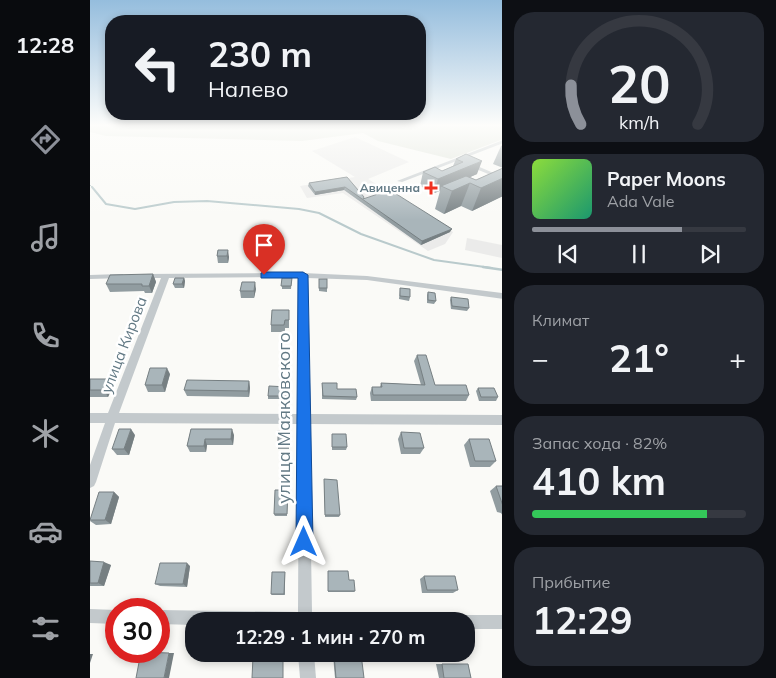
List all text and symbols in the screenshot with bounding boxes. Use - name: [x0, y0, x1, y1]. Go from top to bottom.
- text: 12:28: [16, 31, 74, 59]
- text: 230 m: [208, 32, 312, 76]
- icon: left: [125, 35, 190, 100]
- text: 20: [608, 51, 670, 116]
- text: Налево: [208, 75, 288, 103]
- text: km/h: [619, 111, 659, 133]
- icon: directions: [28, 122, 63, 157]
- text: Paper Moons: [607, 167, 726, 191]
- place label: Авиценна: [360, 180, 420, 195]
- marker: Авиценна: [424, 181, 438, 195]
- text: Ada Vale: [607, 191, 674, 211]
- icon: music: [28, 220, 63, 255]
- pin: [243, 224, 285, 275]
- icon: arrive: [250, 231, 278, 259]
- icon: previous: [554, 240, 582, 268]
- icon: pause: [625, 240, 653, 268]
- icon: next: [696, 240, 724, 268]
- street label: улица Кирова: [96, 294, 151, 396]
- text: Климат: [532, 310, 589, 330]
- icon: phone: [28, 318, 63, 353]
- street label: улица Маяковского: [272, 332, 295, 504]
- text: 21°: [609, 334, 669, 382]
- text: −: [532, 341, 549, 376]
- text: +: [729, 341, 746, 376]
- icon: climate: [28, 416, 63, 451]
- text: Запас хода · 82%: [532, 433, 667, 453]
- text: 410 km: [532, 457, 666, 505]
- icon: car: [28, 514, 63, 549]
- position arrow: [277, 515, 329, 567]
- text: Прибытие: [532, 572, 610, 592]
- text: 12:29: [532, 596, 633, 644]
- speed limit sign: 30: [105, 598, 170, 663]
- icon: filters: [28, 611, 63, 646]
- text: 12:29 · 1 мин · 270 m: [235, 625, 425, 649]

